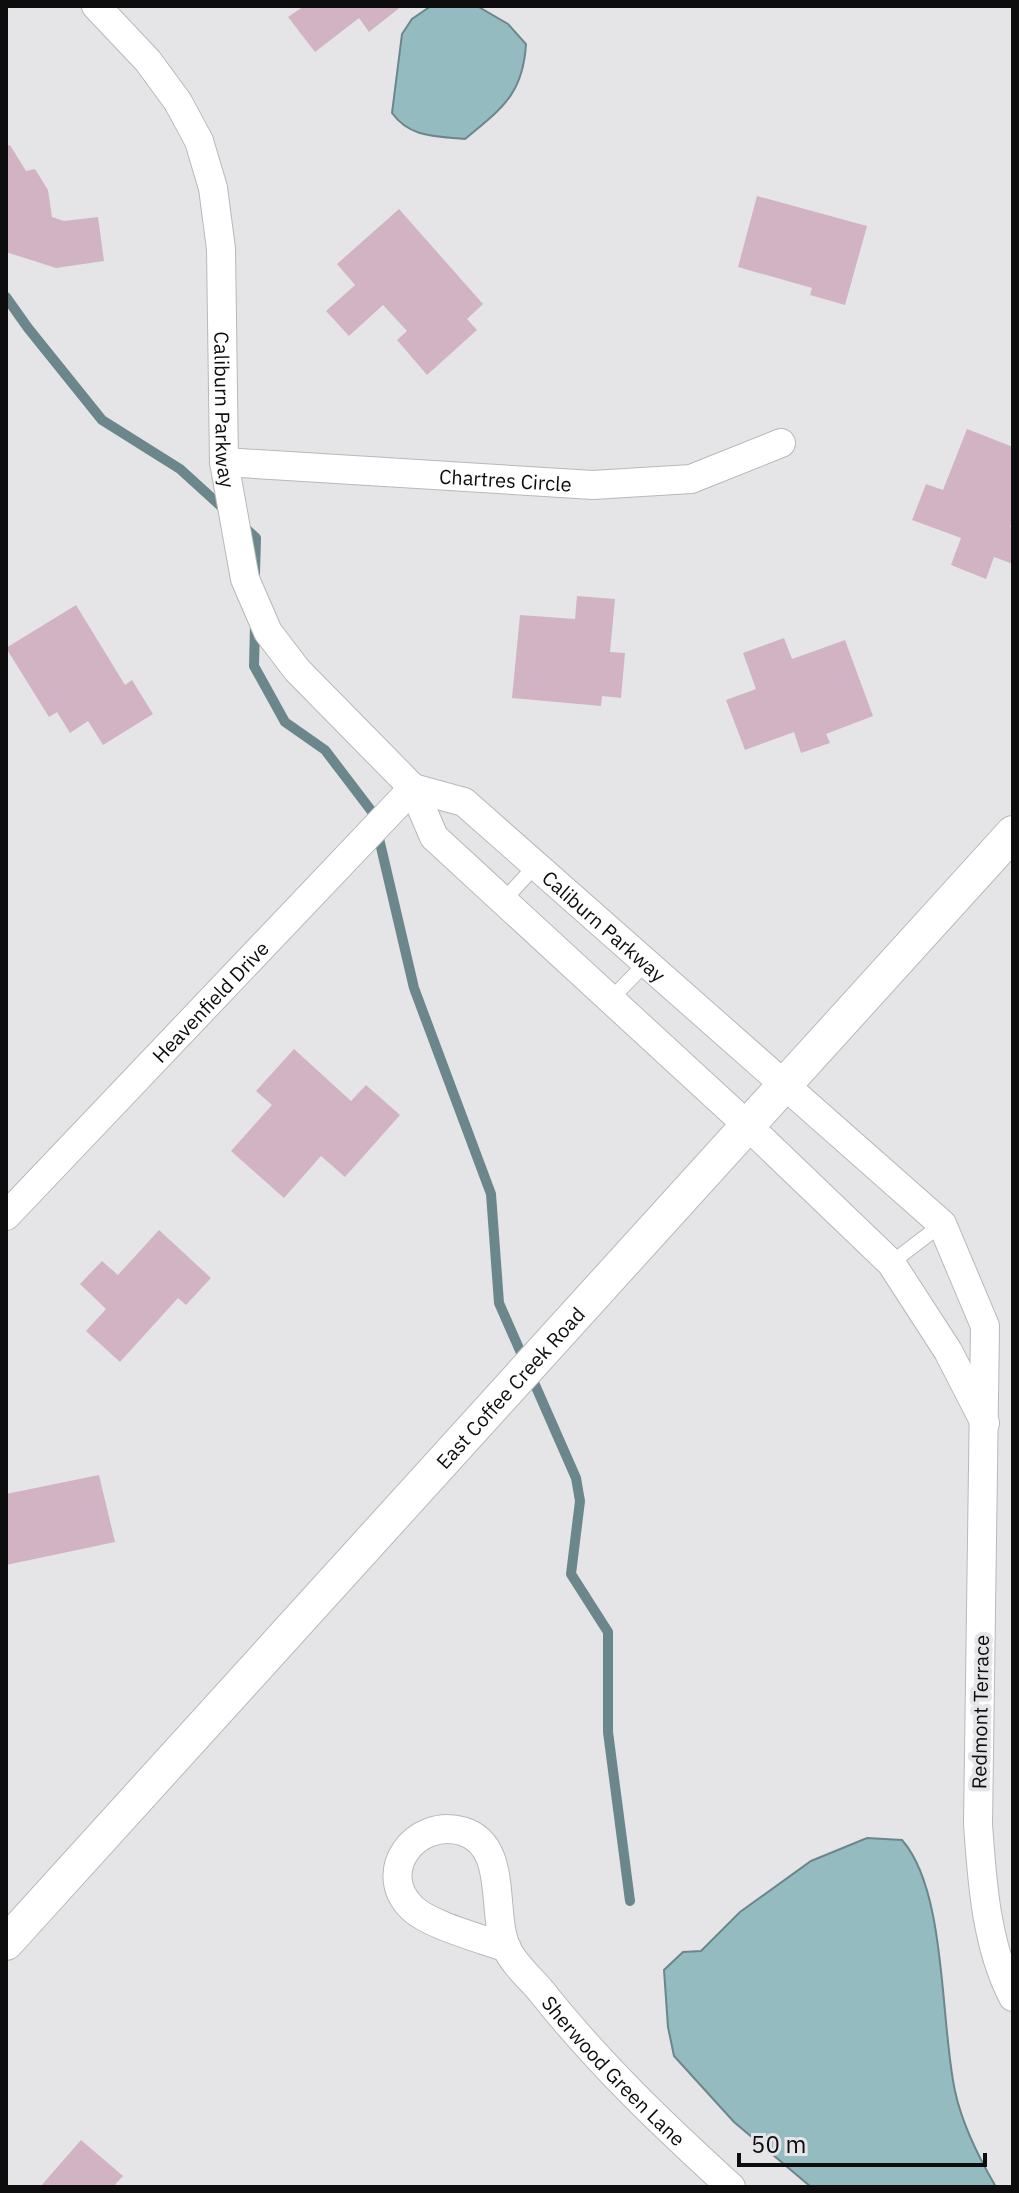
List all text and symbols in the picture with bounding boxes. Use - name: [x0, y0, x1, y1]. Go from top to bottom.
- street label: Caliburn Parkway: [209, 331, 242, 490]
- street label: Chartres Circle: [438, 462, 573, 497]
- street label: Caliburn Parkway: [537, 864, 672, 988]
- street label: Heavenfield Drive: [146, 935, 274, 1068]
- street label: East Coffee Creek Road: [429, 1301, 590, 1474]
- street label: Redmont Terrace: [965, 1635, 995, 1789]
- street label: Sherwood Green Lane: [536, 1990, 692, 2152]
- scale bar: [739, 2117, 985, 2167]
- text: 50 m: [751, 2128, 806, 2160]

